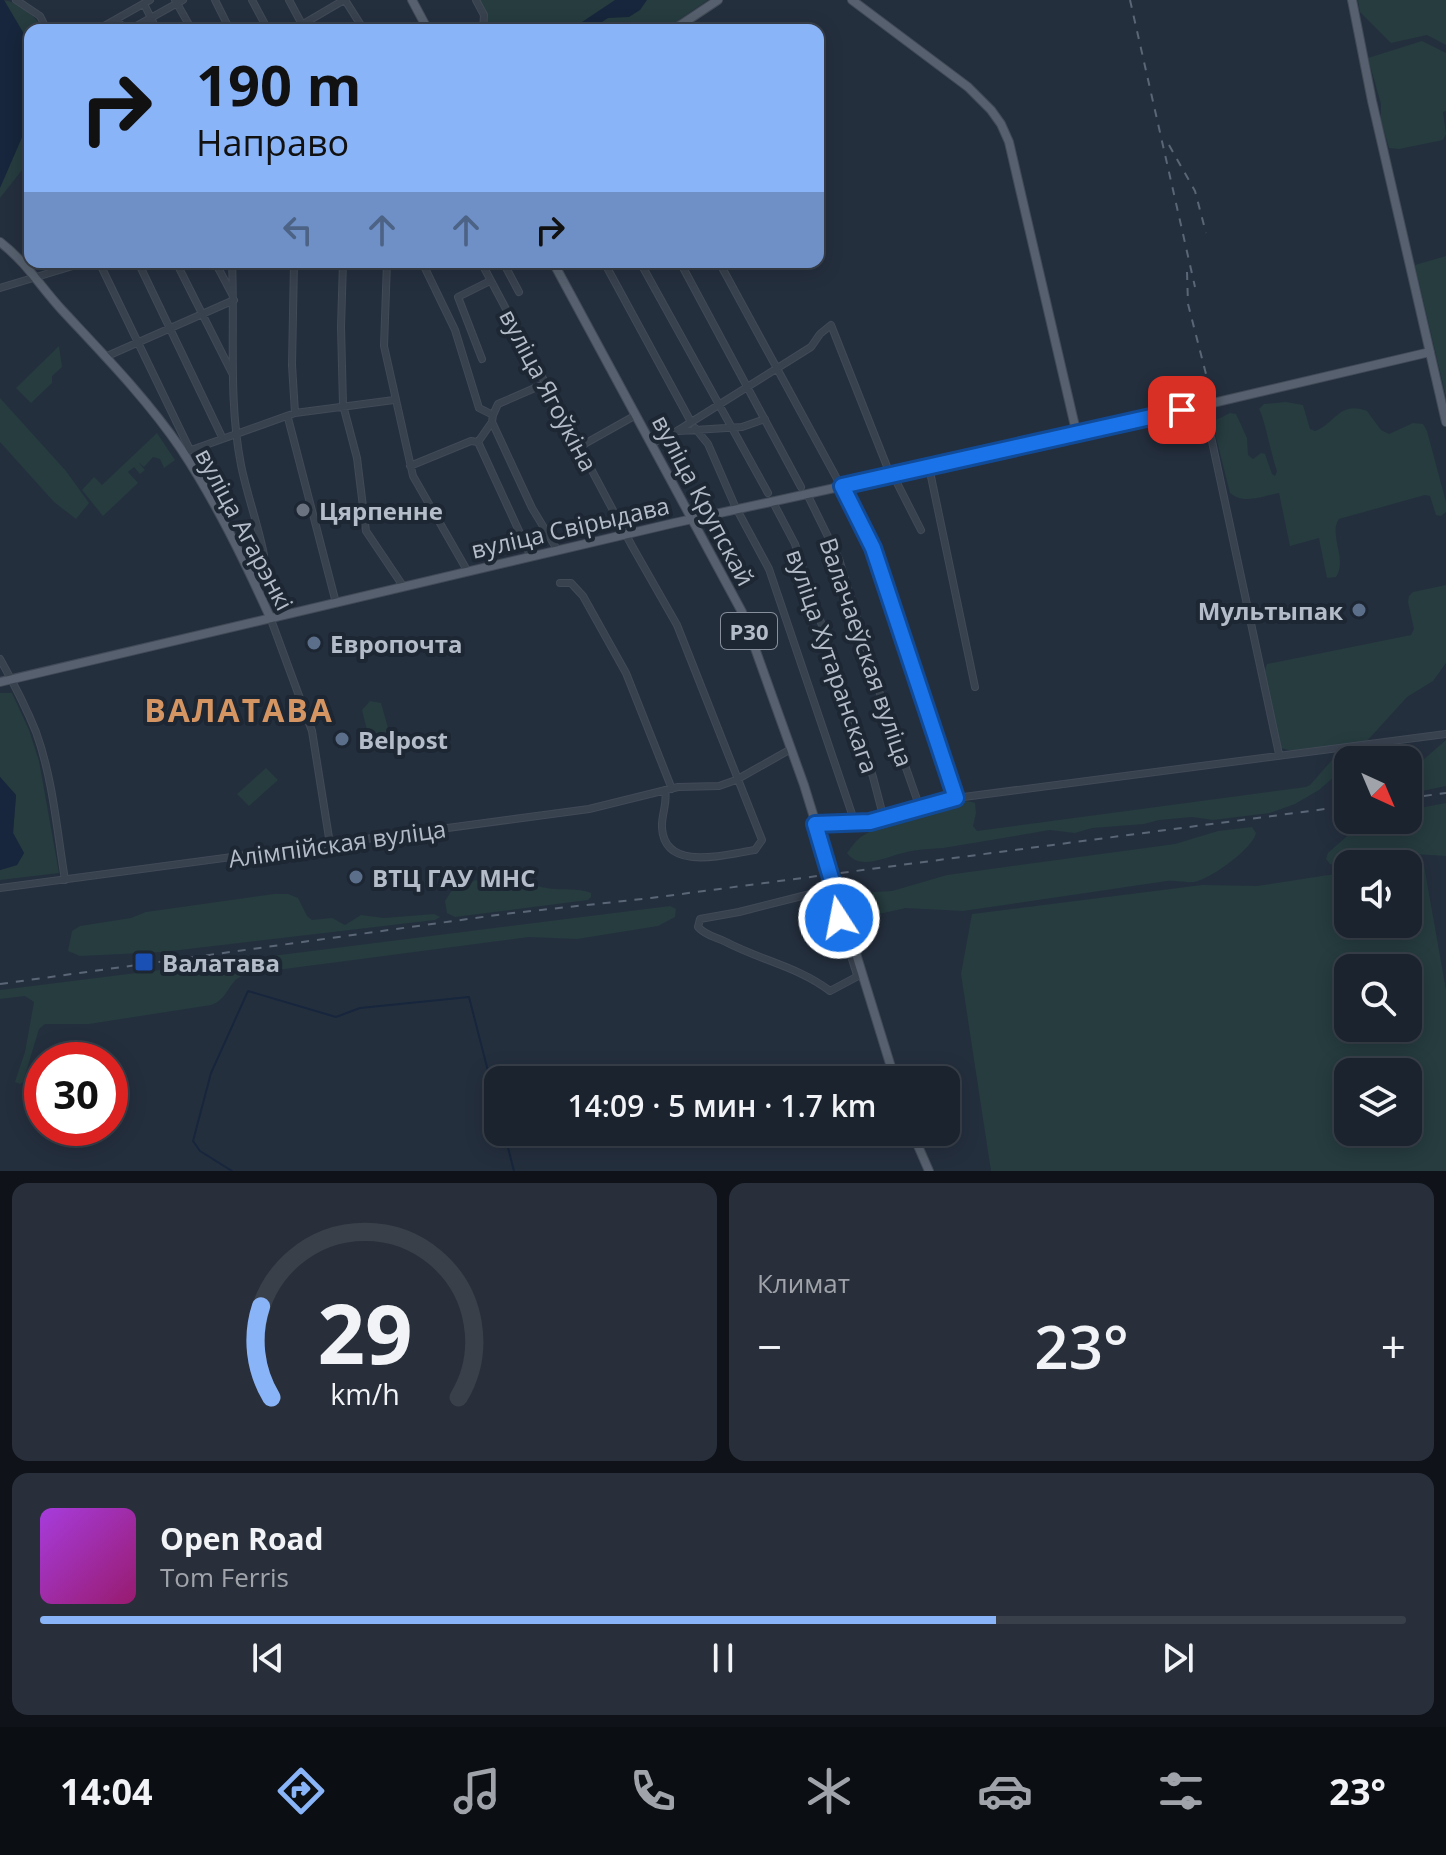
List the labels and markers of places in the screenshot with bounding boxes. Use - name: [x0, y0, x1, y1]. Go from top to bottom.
- pin: [1148, 376, 1216, 444]
- place label: Цярпенне: [319, 494, 443, 527]
- marker: Цярпенне: [294, 501, 312, 519]
- place label: Мультыпак: [1198, 594, 1343, 627]
- marker: Мультыпак: [1350, 601, 1368, 619]
- place label: Европочта: [330, 627, 463, 660]
- marker: Европочта: [305, 634, 323, 652]
- place label: Belpost: [358, 723, 448, 756]
- marker: Belpost: [333, 730, 351, 748]
- place label: ВТЦ ГАУ МНС: [372, 861, 535, 894]
- marker: ВТЦ ГАУ МНС: [347, 868, 365, 886]
- place label: Валатава: [162, 946, 280, 979]
- marker: Валатава: [133, 951, 155, 973]

